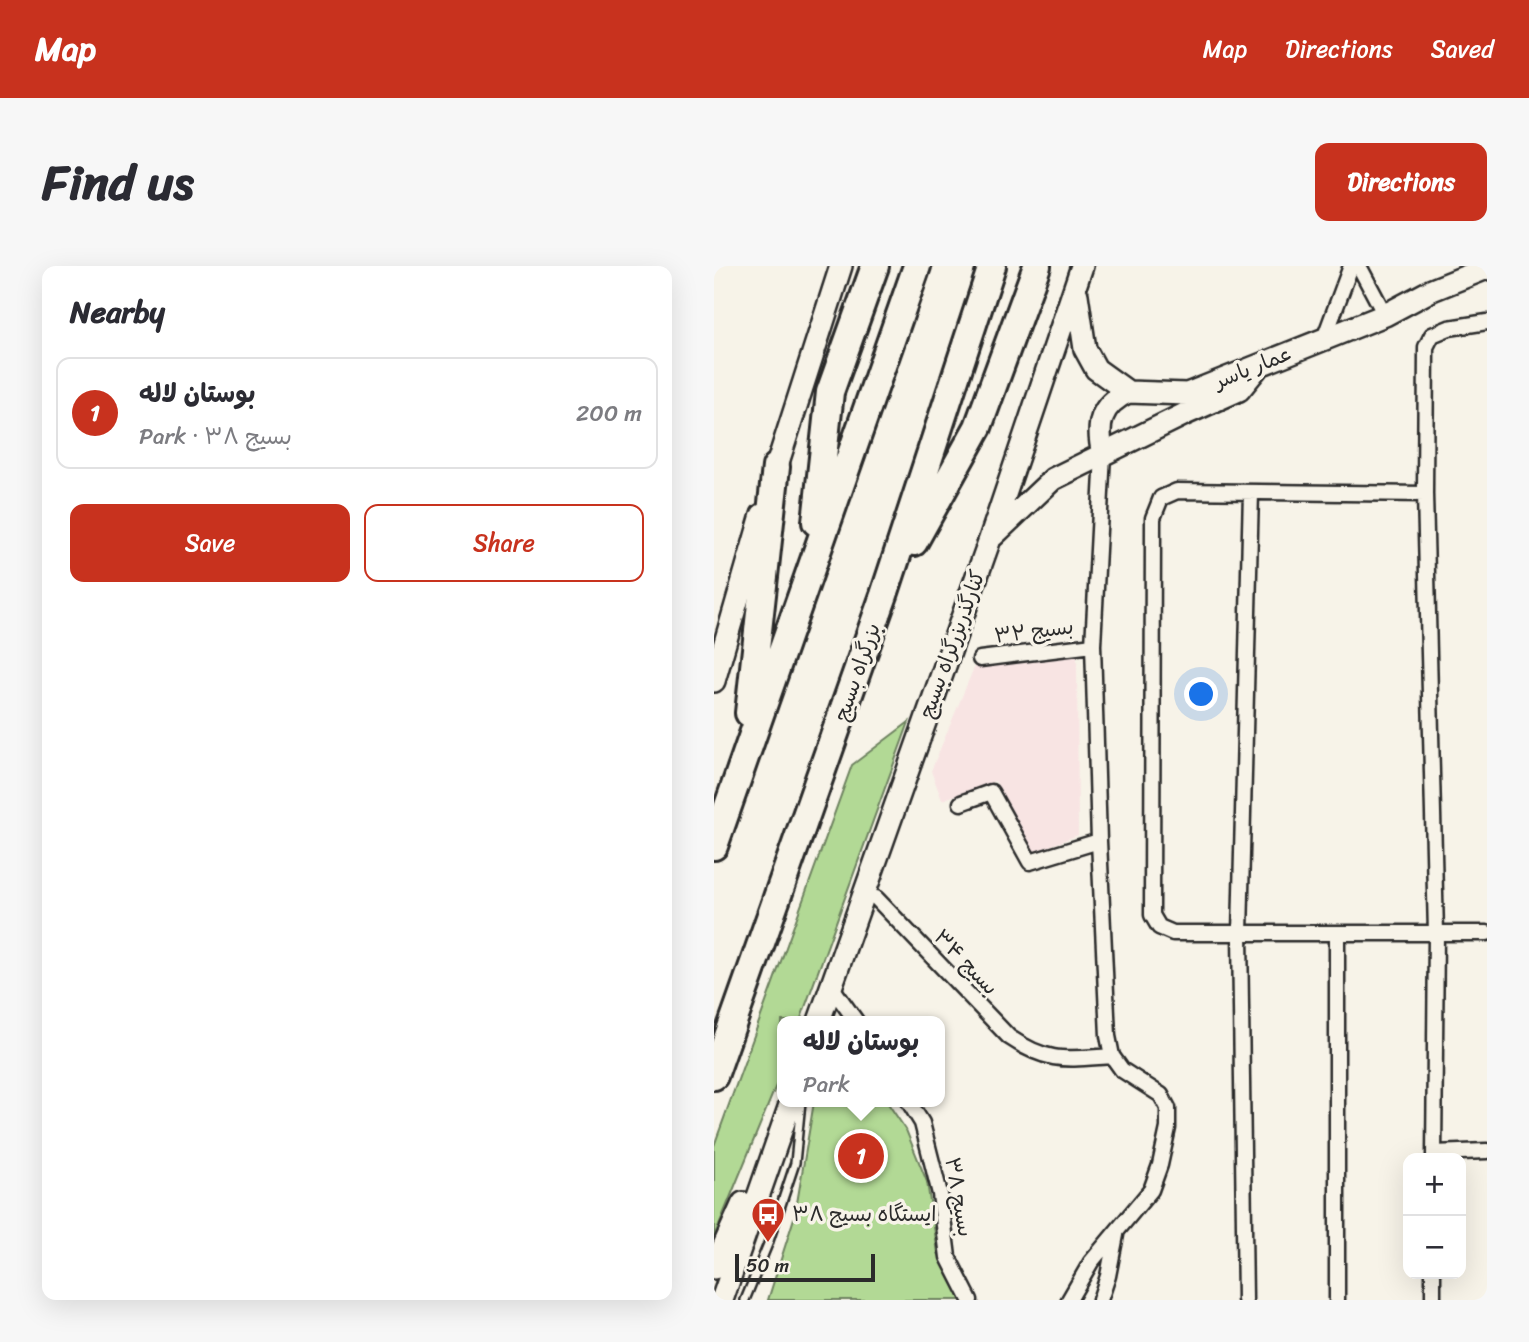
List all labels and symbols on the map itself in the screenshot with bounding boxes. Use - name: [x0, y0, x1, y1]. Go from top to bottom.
- street label: عمار یاسر: [1206, 334, 1298, 401]
- street label: کنارگذربزرگراه بسیج: [908, 564, 996, 724]
- street label: بسیج ۳۲: [992, 607, 1076, 655]
- street label: بزرگراه بسیج: [822, 618, 892, 726]
- your location: [1184, 677, 1218, 711]
- street label: بسیج ۳۴: [924, 920, 1008, 1004]
- pin: 1: [838, 1130, 884, 1182]
- street label: بسیج ۳۸: [933, 1154, 985, 1240]
- bus stop icon: ایستگاه بسیج ۳۸: [749, 1195, 787, 1244]
- place label: ایستگاه بسیج ۳۸: [792, 1195, 937, 1233]
- scale bar: [735, 1251, 875, 1283]

